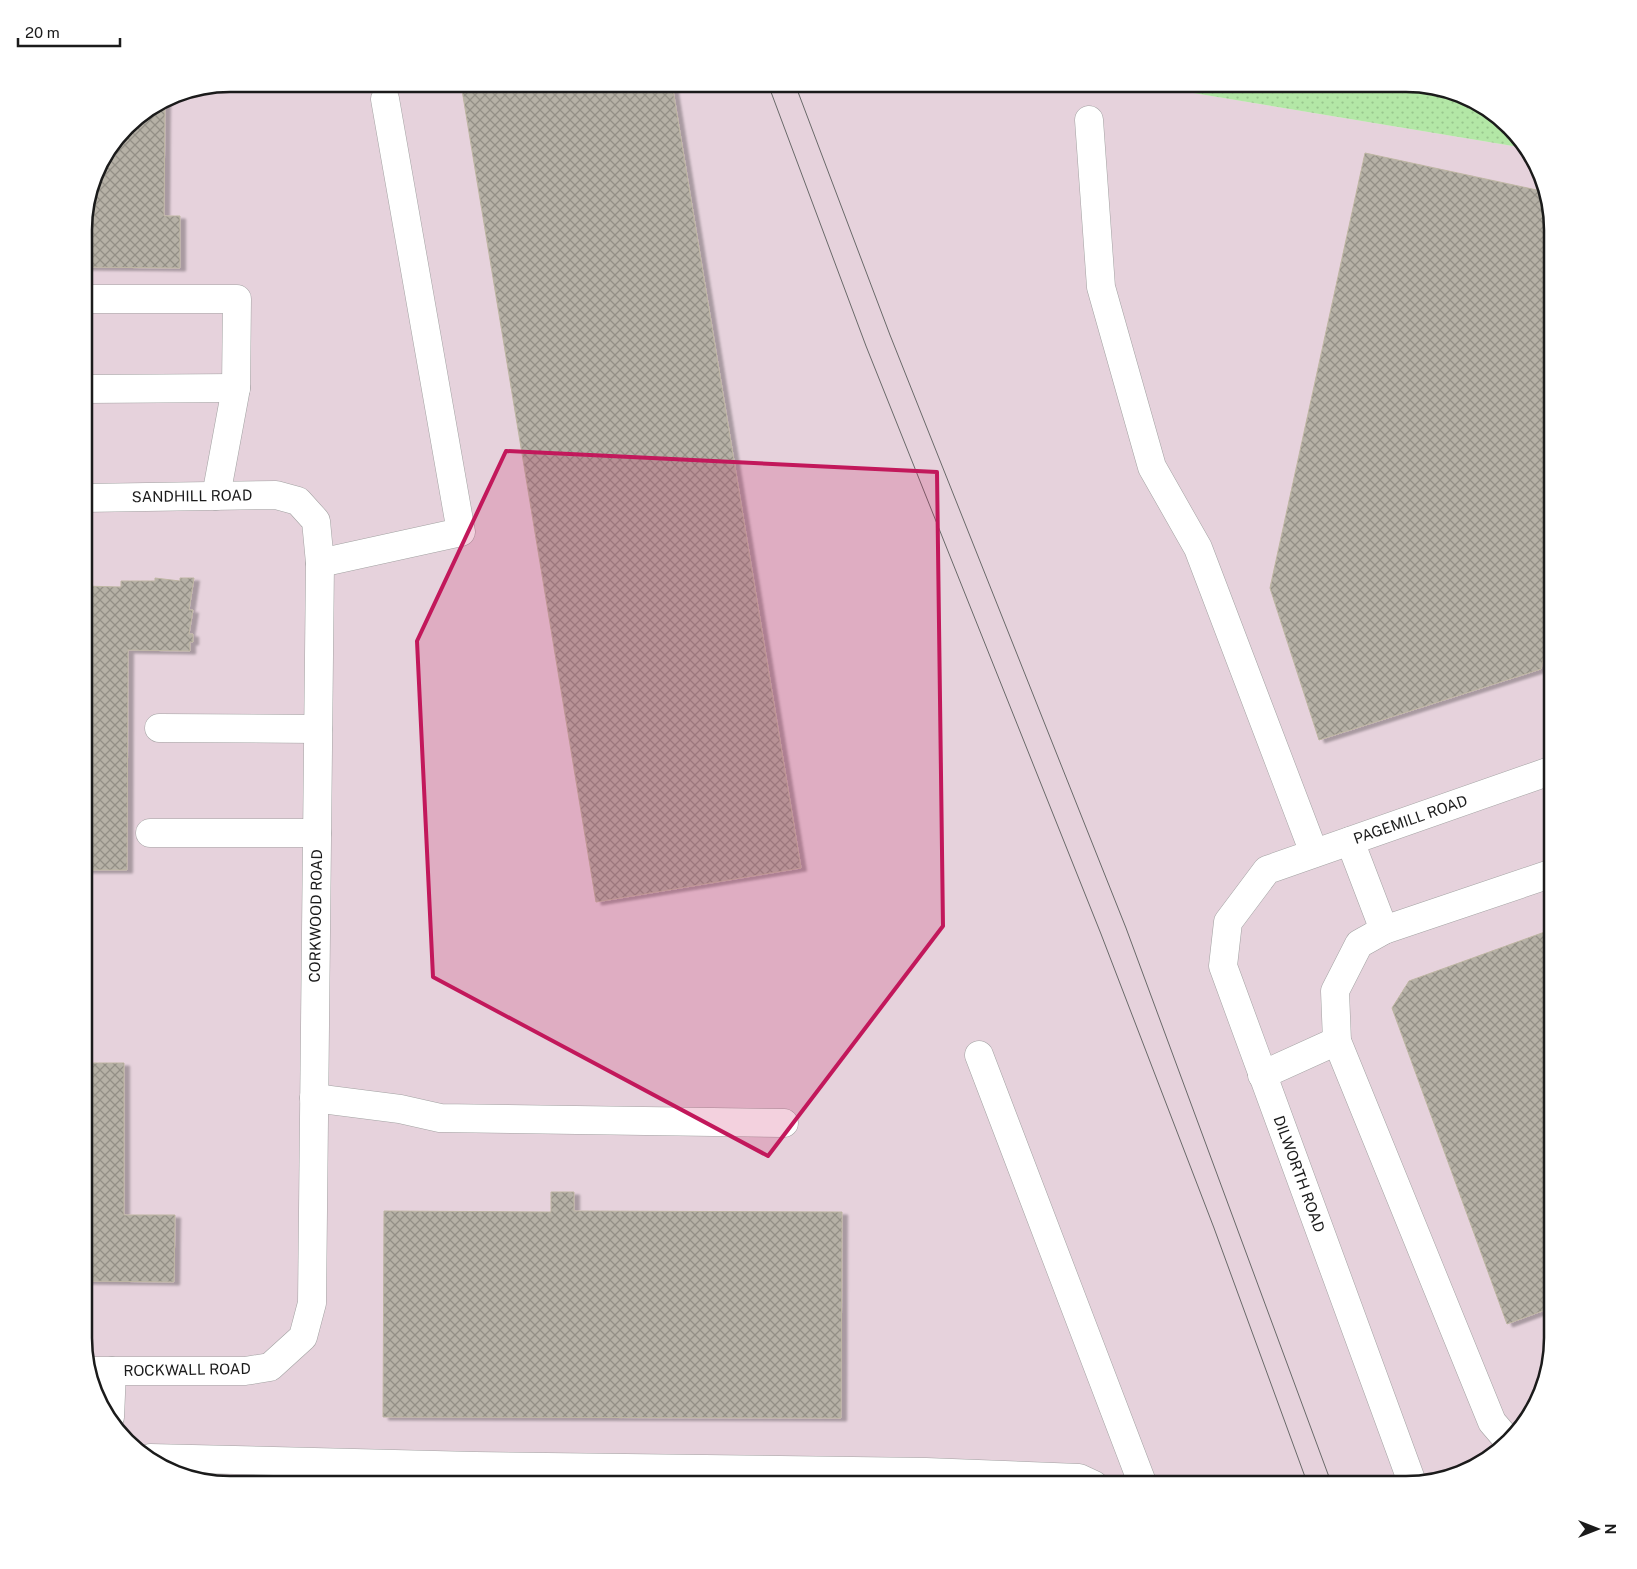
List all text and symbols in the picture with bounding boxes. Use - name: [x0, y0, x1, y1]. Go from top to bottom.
- scale bar: [18, 15, 120, 47]
- text: 20 m: [25, 24, 60, 41]
- street label: SANDHILL ROAD: [132, 486, 252, 505]
- street label: PAGEMILL ROAD: [1351, 792, 1469, 847]
- street label: CORKWOOD ROAD: [306, 849, 325, 983]
- street label: DILWORTH ROAD: [1270, 1113, 1328, 1235]
- street label: ROCKWALL ROAD: [123, 1360, 251, 1379]
- north arrow: [1572, 1504, 1622, 1554]
- text: N: [1602, 1524, 1618, 1534]

